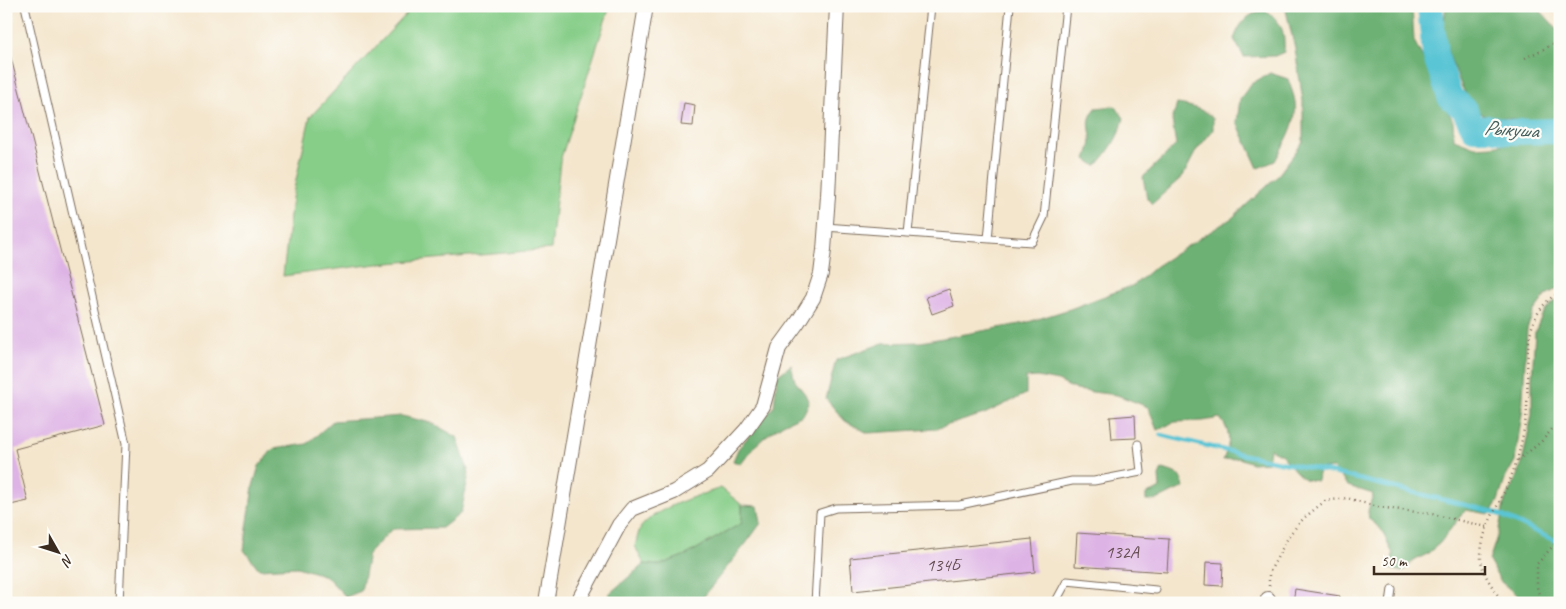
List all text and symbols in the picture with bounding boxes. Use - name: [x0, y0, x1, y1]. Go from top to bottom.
- water label: Рыкуша: [1483, 114, 1542, 144]
- north arrow: [32, 526, 82, 576]
- house number: 132А: [1105, 541, 1140, 563]
- scale bar: [1374, 544, 1485, 576]
- text: N: [57, 551, 77, 570]
- text: 50 m: [1381, 552, 1408, 571]
- house number: 134Б: [926, 554, 963, 576]

